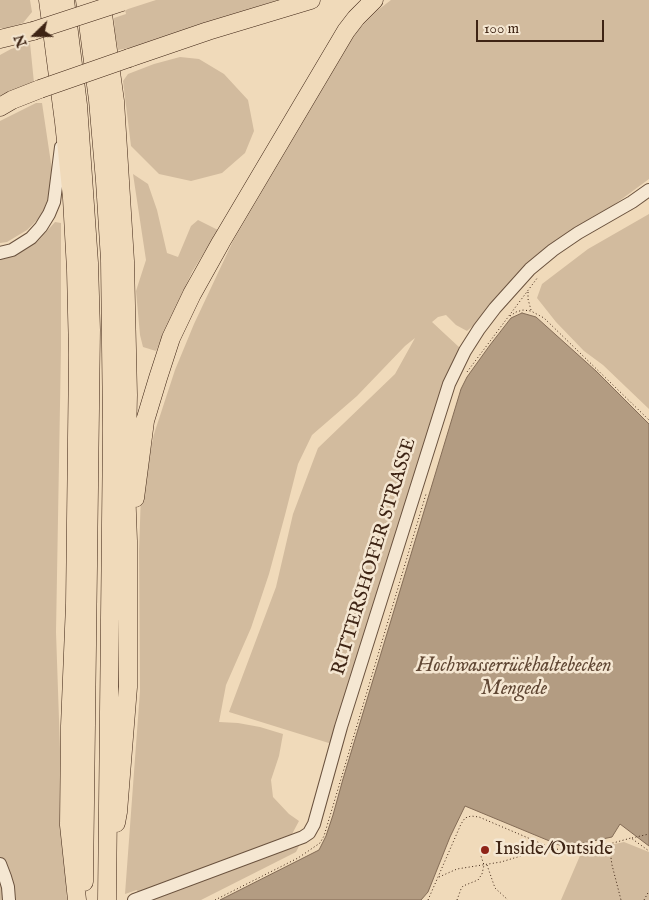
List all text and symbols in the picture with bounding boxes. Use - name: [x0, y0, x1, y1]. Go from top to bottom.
- north arrow: [10, 10, 60, 60]
- scale bar: [479, 10, 606, 42]
- text: 100 m: [484, 19, 519, 38]
- text: N: [10, 32, 32, 50]
- street label: RITTERSHOFER STRASSE: [328, 436, 422, 678]
- water label: Hochwasserrückhaltebecken Mengede: [416, 655, 612, 702]
- place label: Inside/Outside: [495, 839, 613, 861]
- marker: Inside/Outside: [479, 844, 491, 856]

